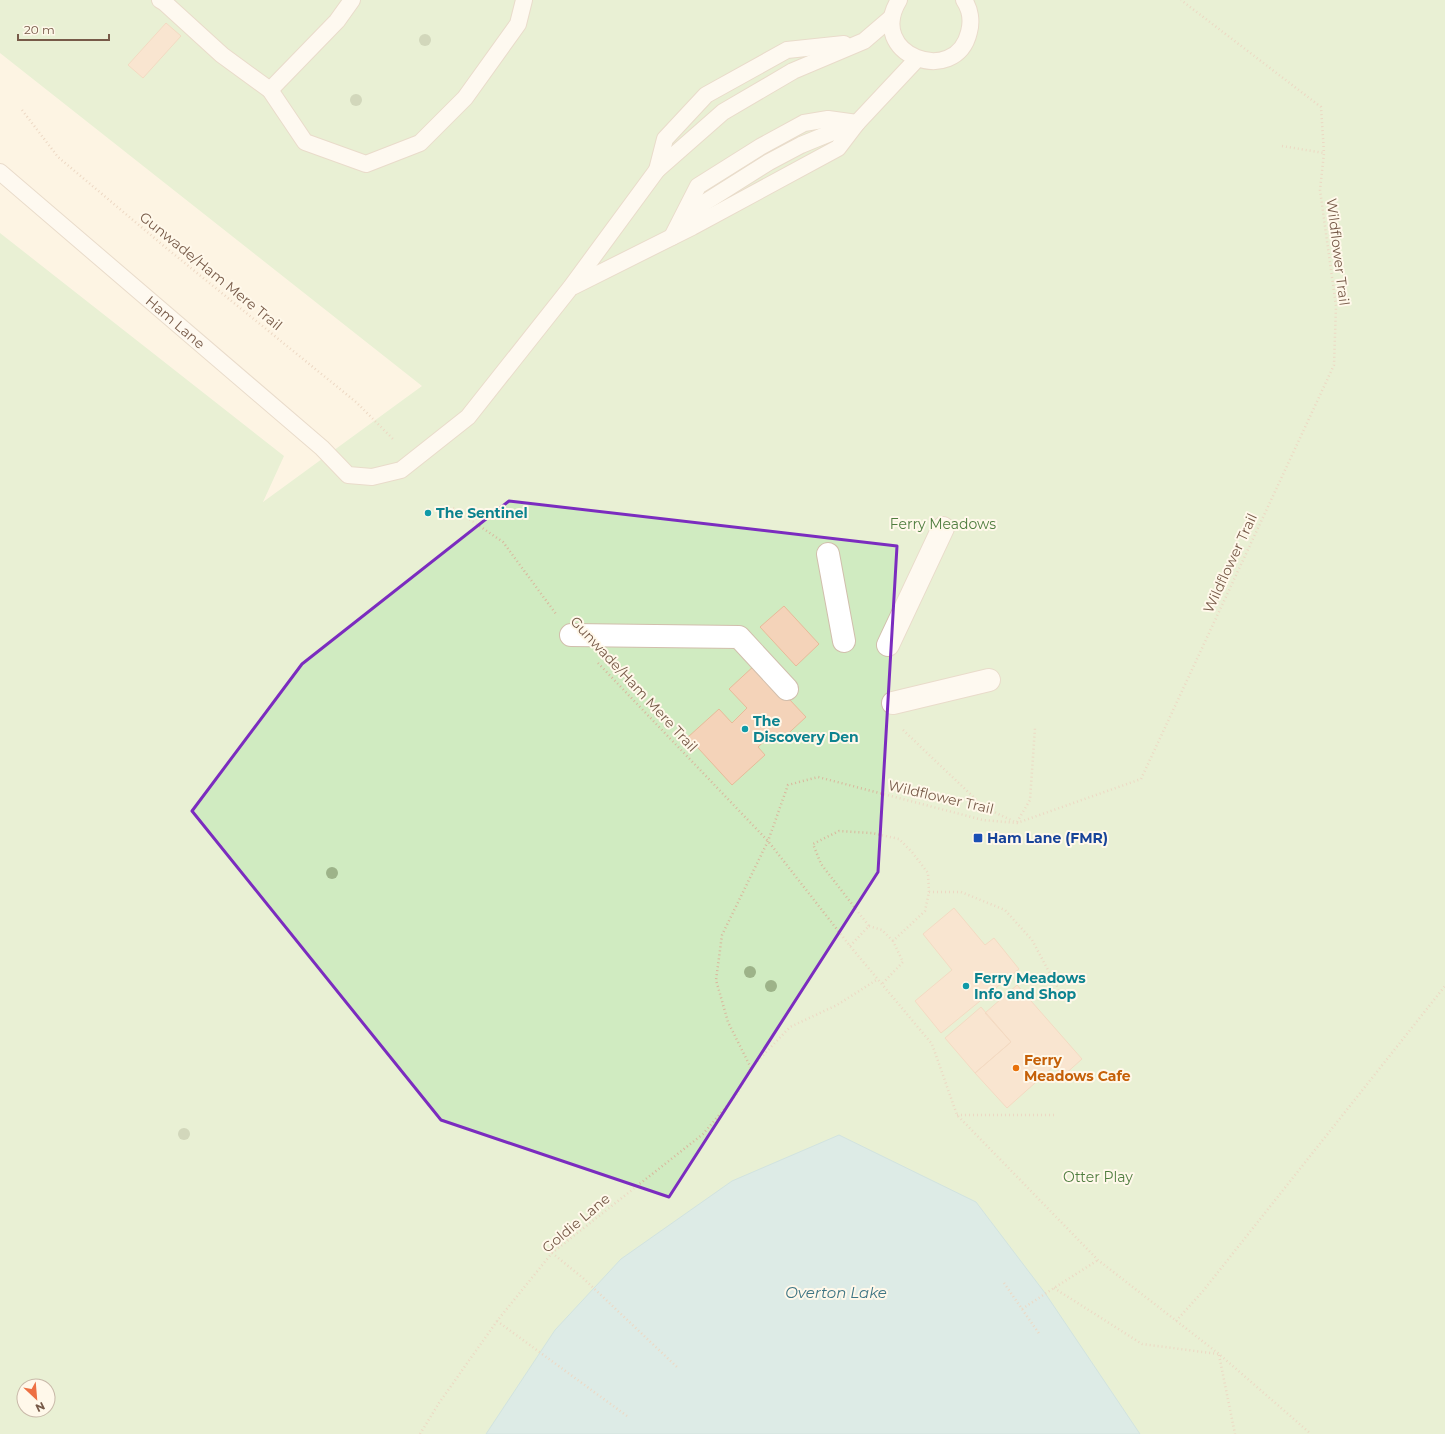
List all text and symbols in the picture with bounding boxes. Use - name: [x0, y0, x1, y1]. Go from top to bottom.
- scale bar: [18, 16, 109, 42]
- text: 20 m: [24, 22, 55, 37]
- street label: Wildflower Trail: [1322, 197, 1354, 307]
- street label: Gunwade/Ham Mere Trail: [136, 208, 286, 334]
- street label: Ham Lane: [142, 292, 209, 353]
- place label: The Sentinel: [436, 504, 528, 522]
- marker: The Sentinel: [423, 508, 433, 518]
- street label: Wildflower Trail: [1199, 510, 1261, 616]
- park label: Ferry Meadows: [890, 515, 996, 533]
- street label: Gunwade/Ham Mere Trail: [566, 613, 702, 755]
- place label: The Discovery Den: [753, 712, 859, 746]
- marker: The Discovery Den: [740, 724, 750, 734]
- street label: Wildflower Trail: [886, 776, 996, 818]
- place label: Ham Lane (FMR): [987, 829, 1108, 847]
- marker: Ham Lane (FMR): [972, 832, 984, 844]
- place label: Ferry Meadows Info and Shop: [974, 969, 1086, 1003]
- marker: Ferry Meadows Info and Shop: [961, 981, 971, 991]
- place label: Ferry Meadows Cafe: [1024, 1051, 1131, 1085]
- marker: Ferry Meadows Cafe: [1011, 1063, 1021, 1073]
- park label: Otter Play: [1063, 1168, 1133, 1186]
- street label: Goldie Lane: [538, 1189, 614, 1257]
- water label: Overton Lake: [785, 1283, 887, 1302]
- north arrow: [16, 1378, 56, 1418]
- text: N: [33, 1399, 47, 1415]

